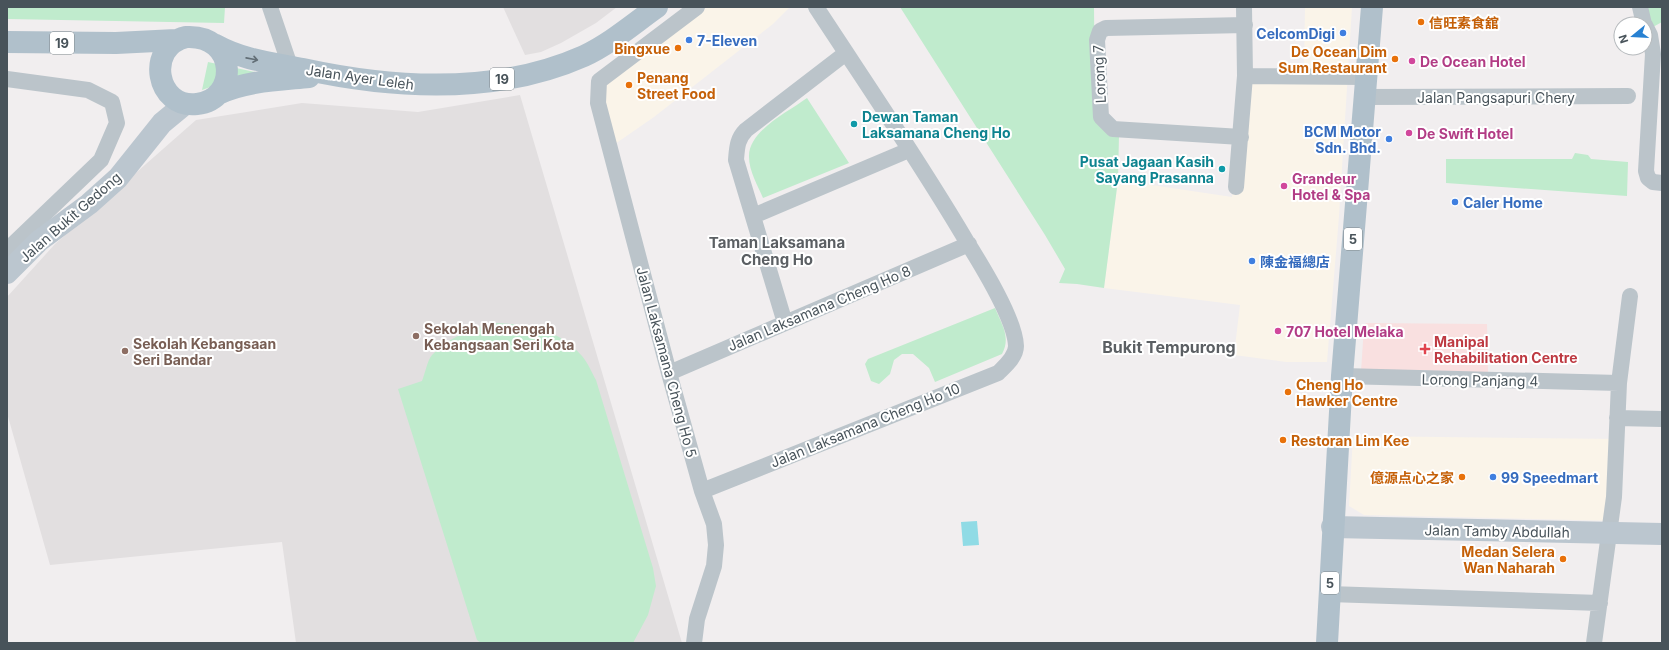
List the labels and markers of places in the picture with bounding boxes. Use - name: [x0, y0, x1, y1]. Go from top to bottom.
- place label: 信旺素食舘: [1429, 14, 1499, 31]
- marker: 信旺素食舘: [1416, 17, 1426, 27]
- place label: CelcomDigi: [1256, 25, 1335, 42]
- marker: CelcomDigi: [1338, 28, 1348, 38]
- place label: 7-Eleven: [697, 32, 757, 49]
- marker: 7-Eleven: [684, 35, 694, 45]
- place label: Bingxue: [614, 40, 670, 57]
- marker: Bingxue: [673, 43, 683, 53]
- place label: De Ocean Dim Sum Restaurant: [1278, 43, 1387, 76]
- place label: De Ocean Hotel: [1420, 53, 1526, 70]
- marker: De Ocean Dim Sum Restaurant: [1390, 54, 1400, 64]
- marker: De Ocean Hotel: [1407, 56, 1417, 66]
- place label: Penang Street Food: [637, 69, 716, 102]
- marker: Penang Street Food: [624, 80, 634, 90]
- place label: Dewan Taman Laksamana Cheng Ho: [862, 108, 1011, 141]
- marker: Dewan Taman Laksamana Cheng Ho: [849, 119, 859, 129]
- place label: BCM Motor Sdn. Bhd.: [1304, 123, 1381, 156]
- place label: De Swift Hotel: [1417, 125, 1513, 142]
- marker: De Swift Hotel: [1404, 128, 1414, 138]
- marker: BCM Motor Sdn. Bhd.: [1384, 134, 1394, 144]
- place label: Pusat Jagaan Kasih Sayang Prasanna: [1080, 153, 1214, 186]
- marker: Pusat Jagaan Kasih Sayang Prasanna: [1217, 164, 1227, 174]
- place label: Grandeur Hotel & Spa: [1292, 170, 1370, 203]
- marker: Grandeur Hotel & Spa: [1279, 181, 1289, 191]
- place label: Caler Home: [1463, 194, 1543, 211]
- marker: Caler Home: [1450, 197, 1460, 207]
- place label: 陳金福總店: [1260, 253, 1330, 270]
- marker: 陳金福總店: [1247, 256, 1257, 266]
- place label: Sekolah Menengah Kebangsaan Seri Kota: [424, 320, 574, 353]
- place label: 707 Hotel Melaka: [1286, 323, 1404, 340]
- marker: 707 Hotel Melaka: [1273, 326, 1283, 336]
- marker: Sekolah Menengah Kebangsaan Seri Kota: [411, 331, 421, 341]
- place label: Manipal Rehabilitation Centre: [1434, 333, 1578, 366]
- place label: Sekolah Kebangsaan Seri Bandar: [133, 335, 276, 368]
- marker: Manipal Rehabilitation Centre: [1419, 343, 1431, 355]
- marker: Sekolah Kebangsaan Seri Bandar: [120, 346, 130, 356]
- place label: Cheng Ho Hawker Centre: [1296, 376, 1398, 409]
- marker: Cheng Ho Hawker Centre: [1283, 387, 1293, 397]
- place label: Restoran Lim Kee: [1291, 432, 1409, 449]
- marker: Restoran Lim Kee: [1278, 435, 1288, 445]
- place label: 億源点心之家: [1370, 469, 1454, 486]
- place label: 99 Speedmart: [1501, 469, 1598, 486]
- marker: 億源点心之家: [1457, 472, 1467, 482]
- marker: 99 Speedmart: [1488, 472, 1498, 482]
- place label: Medan Selera Wan Naharah: [1461, 543, 1555, 576]
- marker: Medan Selera Wan Naharah: [1558, 554, 1568, 564]

